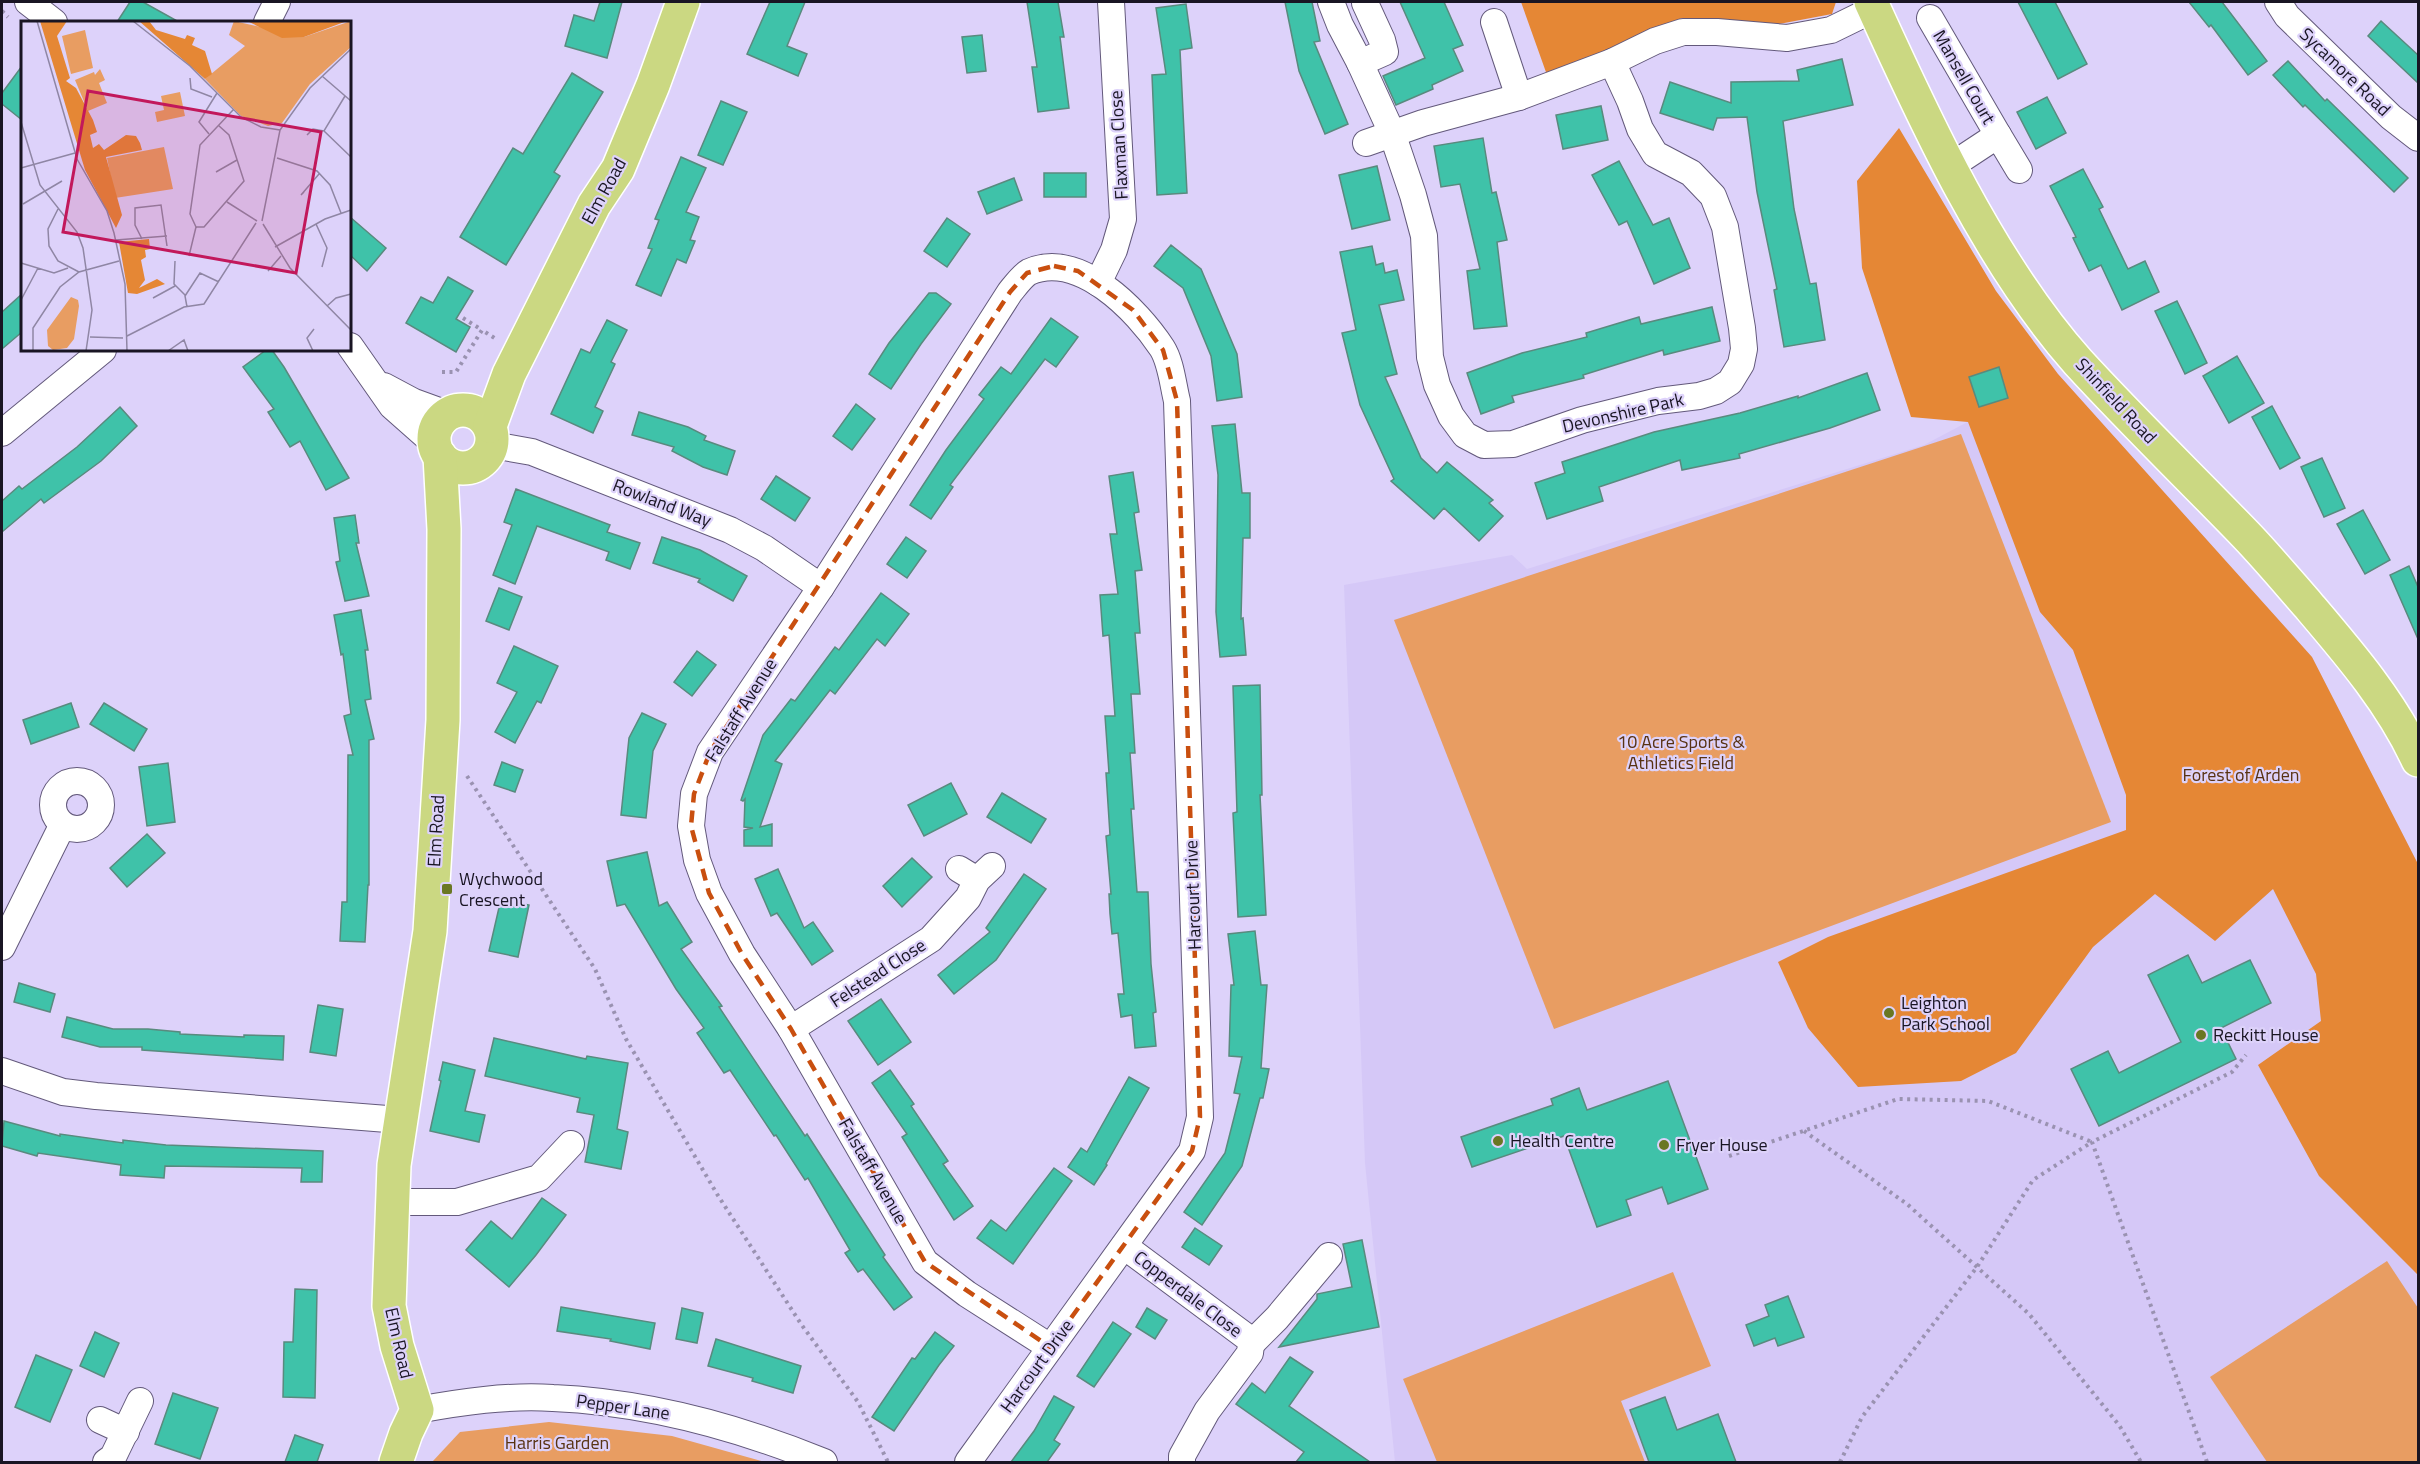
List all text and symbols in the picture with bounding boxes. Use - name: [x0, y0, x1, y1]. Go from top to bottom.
- inset map: [21, 21, 351, 351]
- street label: Sycamore Road: [2294, 21, 2397, 122]
- street label: Mansell Court: [1927, 25, 2003, 129]
- street label: Flaxman Close: [1102, 90, 1135, 200]
- street label: Elm Road: [574, 153, 633, 229]
- street label: Shinfield Road: [2069, 352, 2163, 450]
- street label: Devonshire Park: [1560, 385, 1687, 440]
- street label: Rowland Way: [609, 471, 716, 534]
- street label: Falstaff Avenue: [698, 653, 783, 767]
- park label: 10 Acre Sports & Athletics Field: [1617, 728, 1745, 776]
- park label: Forest of Arden: [2183, 761, 2299, 788]
- street label: Elm Road: [420, 794, 451, 868]
- street label: Harcourt Drive: [1177, 840, 1208, 950]
- place label: Wychwood Crescent: [459, 865, 543, 913]
- marker: Wychwood Crescent: [440, 882, 454, 896]
- street label: Felstead Close: [824, 931, 931, 1014]
- place label: Leighton Park School: [1901, 989, 1990, 1037]
- marker: Leighton Park School: [1882, 1006, 1896, 1020]
- place label: Reckitt House: [2213, 1021, 2319, 1048]
- marker: Reckitt House: [2194, 1028, 2208, 1042]
- street label: Falstaff Avenue: [832, 1113, 915, 1229]
- place label: Health Centre: [1510, 1127, 1614, 1154]
- place label: Fryer House: [1676, 1131, 1768, 1158]
- marker: Health Centre: [1491, 1134, 1505, 1148]
- marker: Fryer House: [1657, 1138, 1671, 1152]
- street label: Copperdale Close: [1128, 1244, 1248, 1343]
- street label: Elm Road: [378, 1305, 421, 1381]
- street label: Harcourt Drive: [993, 1313, 1080, 1418]
- street label: Pepper Lane: [574, 1387, 672, 1426]
- park label: Harris Garden: [505, 1429, 609, 1456]

